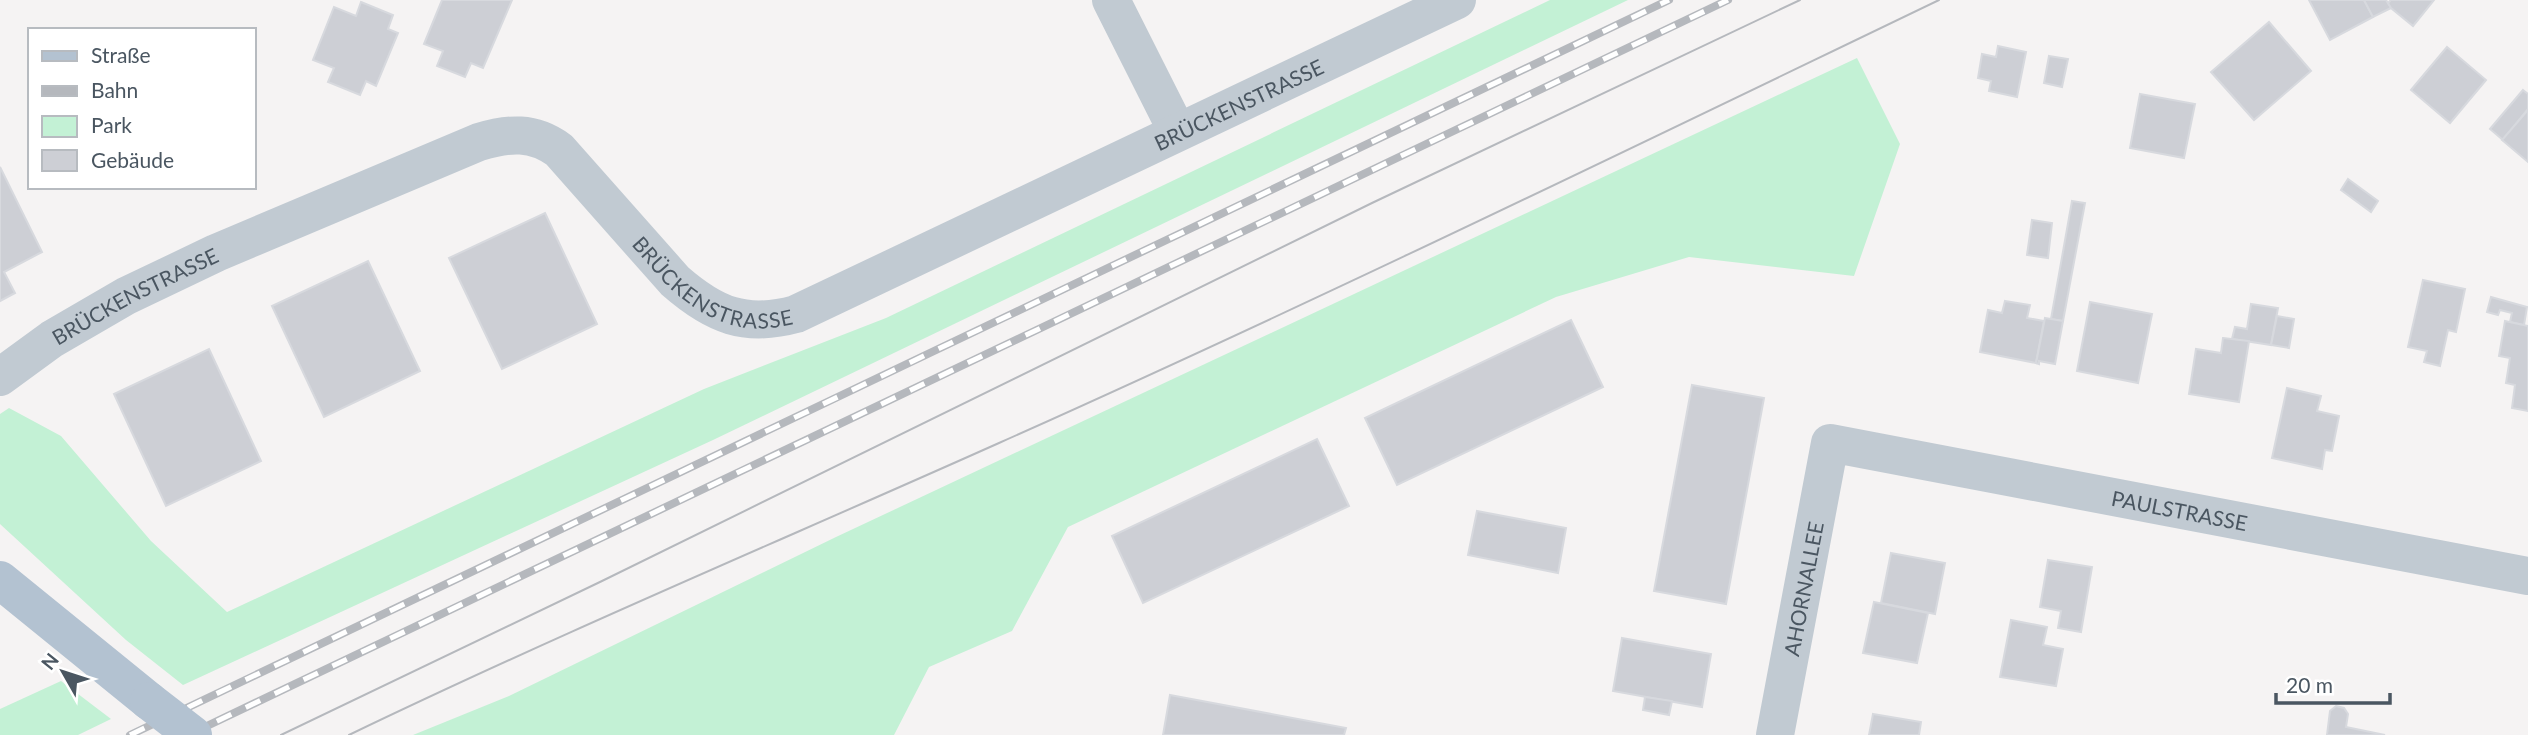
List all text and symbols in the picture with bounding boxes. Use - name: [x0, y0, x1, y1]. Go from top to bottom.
- legend: [28, 28, 256, 189]
- text: Straße: [91, 42, 151, 67]
- street label: BRÜCKENSTRASSE: [1150, 53, 1327, 155]
- text: Bahn: [91, 77, 138, 102]
- text: Park: [91, 112, 132, 137]
- text: Gebäude: [91, 147, 174, 172]
- street label: BRÜCKENSTRASSE: [628, 231, 795, 332]
- street label: BRÜCKENSTRASSE: [47, 242, 222, 349]
- street label: PAULSTRASSE: [2110, 484, 2250, 535]
- street label: AHORNALLEE: [1778, 519, 1827, 658]
- north arrow: [28, 637, 98, 707]
- text: N: [36, 648, 63, 674]
- scale bar: [2276, 662, 2390, 706]
- text: 20 m: [2286, 672, 2333, 697]

